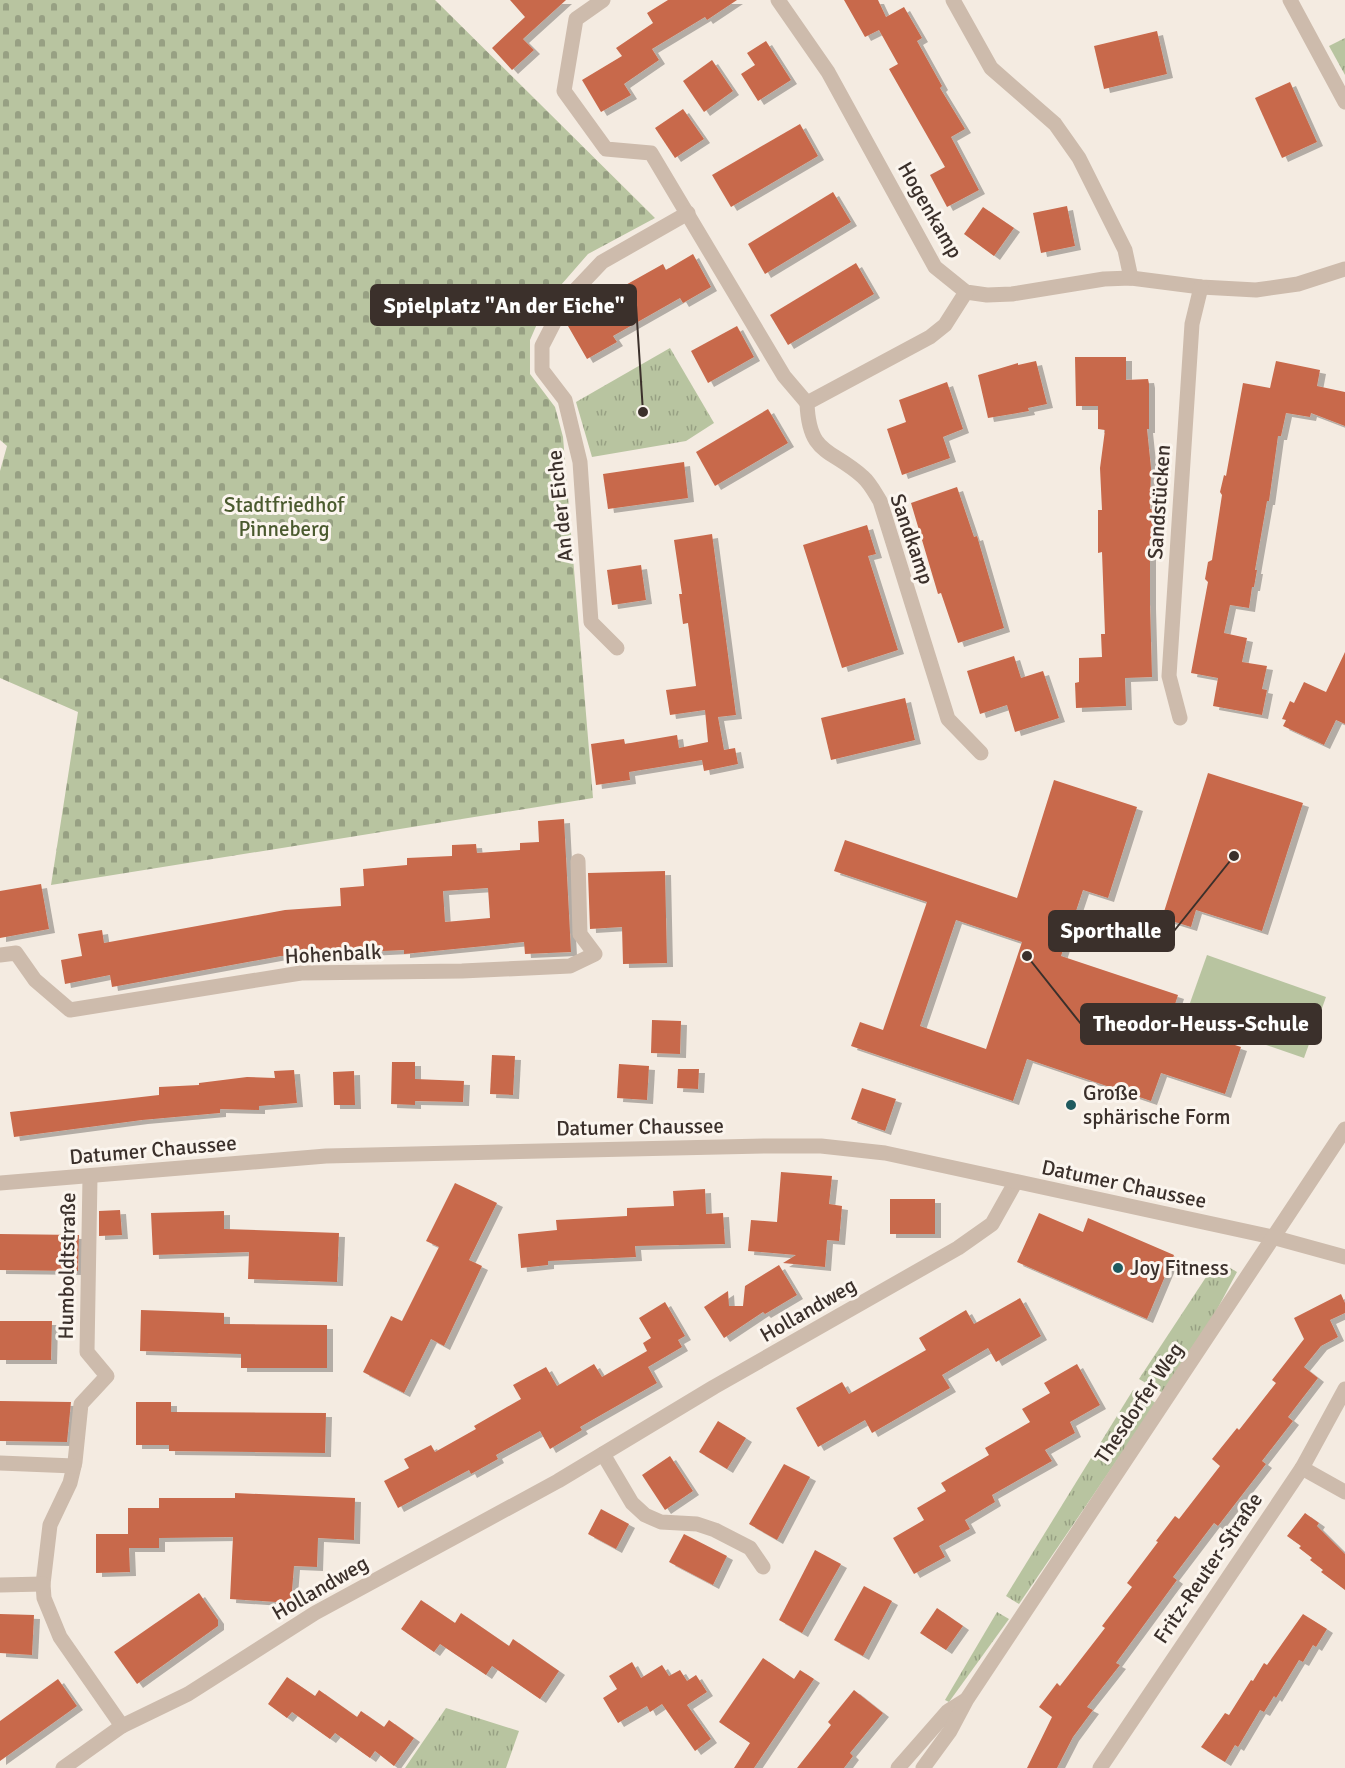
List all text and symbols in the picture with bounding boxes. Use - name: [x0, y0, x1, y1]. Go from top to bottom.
- street label: Hogenkamp: [892, 157, 968, 263]
- callout: Spielplatz "An der Eiche": [371, 285, 636, 325]
- text: Spielplatz "An der Eiche": [383, 292, 625, 319]
- street label: Sandstücken: [1142, 444, 1176, 560]
- street label: An der Eiche: [541, 449, 579, 563]
- street label: Sandkamp: [884, 490, 940, 588]
- park label: Stadtfriedhof Pinneberg: [224, 492, 345, 542]
- callout: Sporthalle: [1049, 911, 1174, 951]
- text: Sporthalle: [1061, 917, 1162, 944]
- street label: Hohenbalk: [284, 938, 383, 970]
- callout: Theodor-Heuss-Schule: [1081, 1004, 1321, 1044]
- text: Theodor-Heuss-Schule: [1093, 1010, 1309, 1037]
- place label: Große sphärische Form: [1083, 1080, 1231, 1130]
- marker: Große sphärische Form: [1064, 1098, 1078, 1112]
- street label: Datumer Chaussee: [556, 1113, 724, 1141]
- street label: Datumer Chaussee: [68, 1130, 238, 1170]
- street label: Datumer Chaussee: [1039, 1154, 1209, 1214]
- street label: Humboldtstraße: [53, 1192, 81, 1340]
- place label: Joy Fitness: [1130, 1255, 1229, 1281]
- marker: Joy Fitness: [1111, 1261, 1125, 1275]
- street label: Hollandweg: [755, 1272, 861, 1348]
- street label: Thesdorfer Weg: [1089, 1338, 1189, 1468]
- street label: Fritz-Reuter-Straße: [1148, 1488, 1268, 1648]
- street label: Hollandweg: [267, 1550, 373, 1626]

